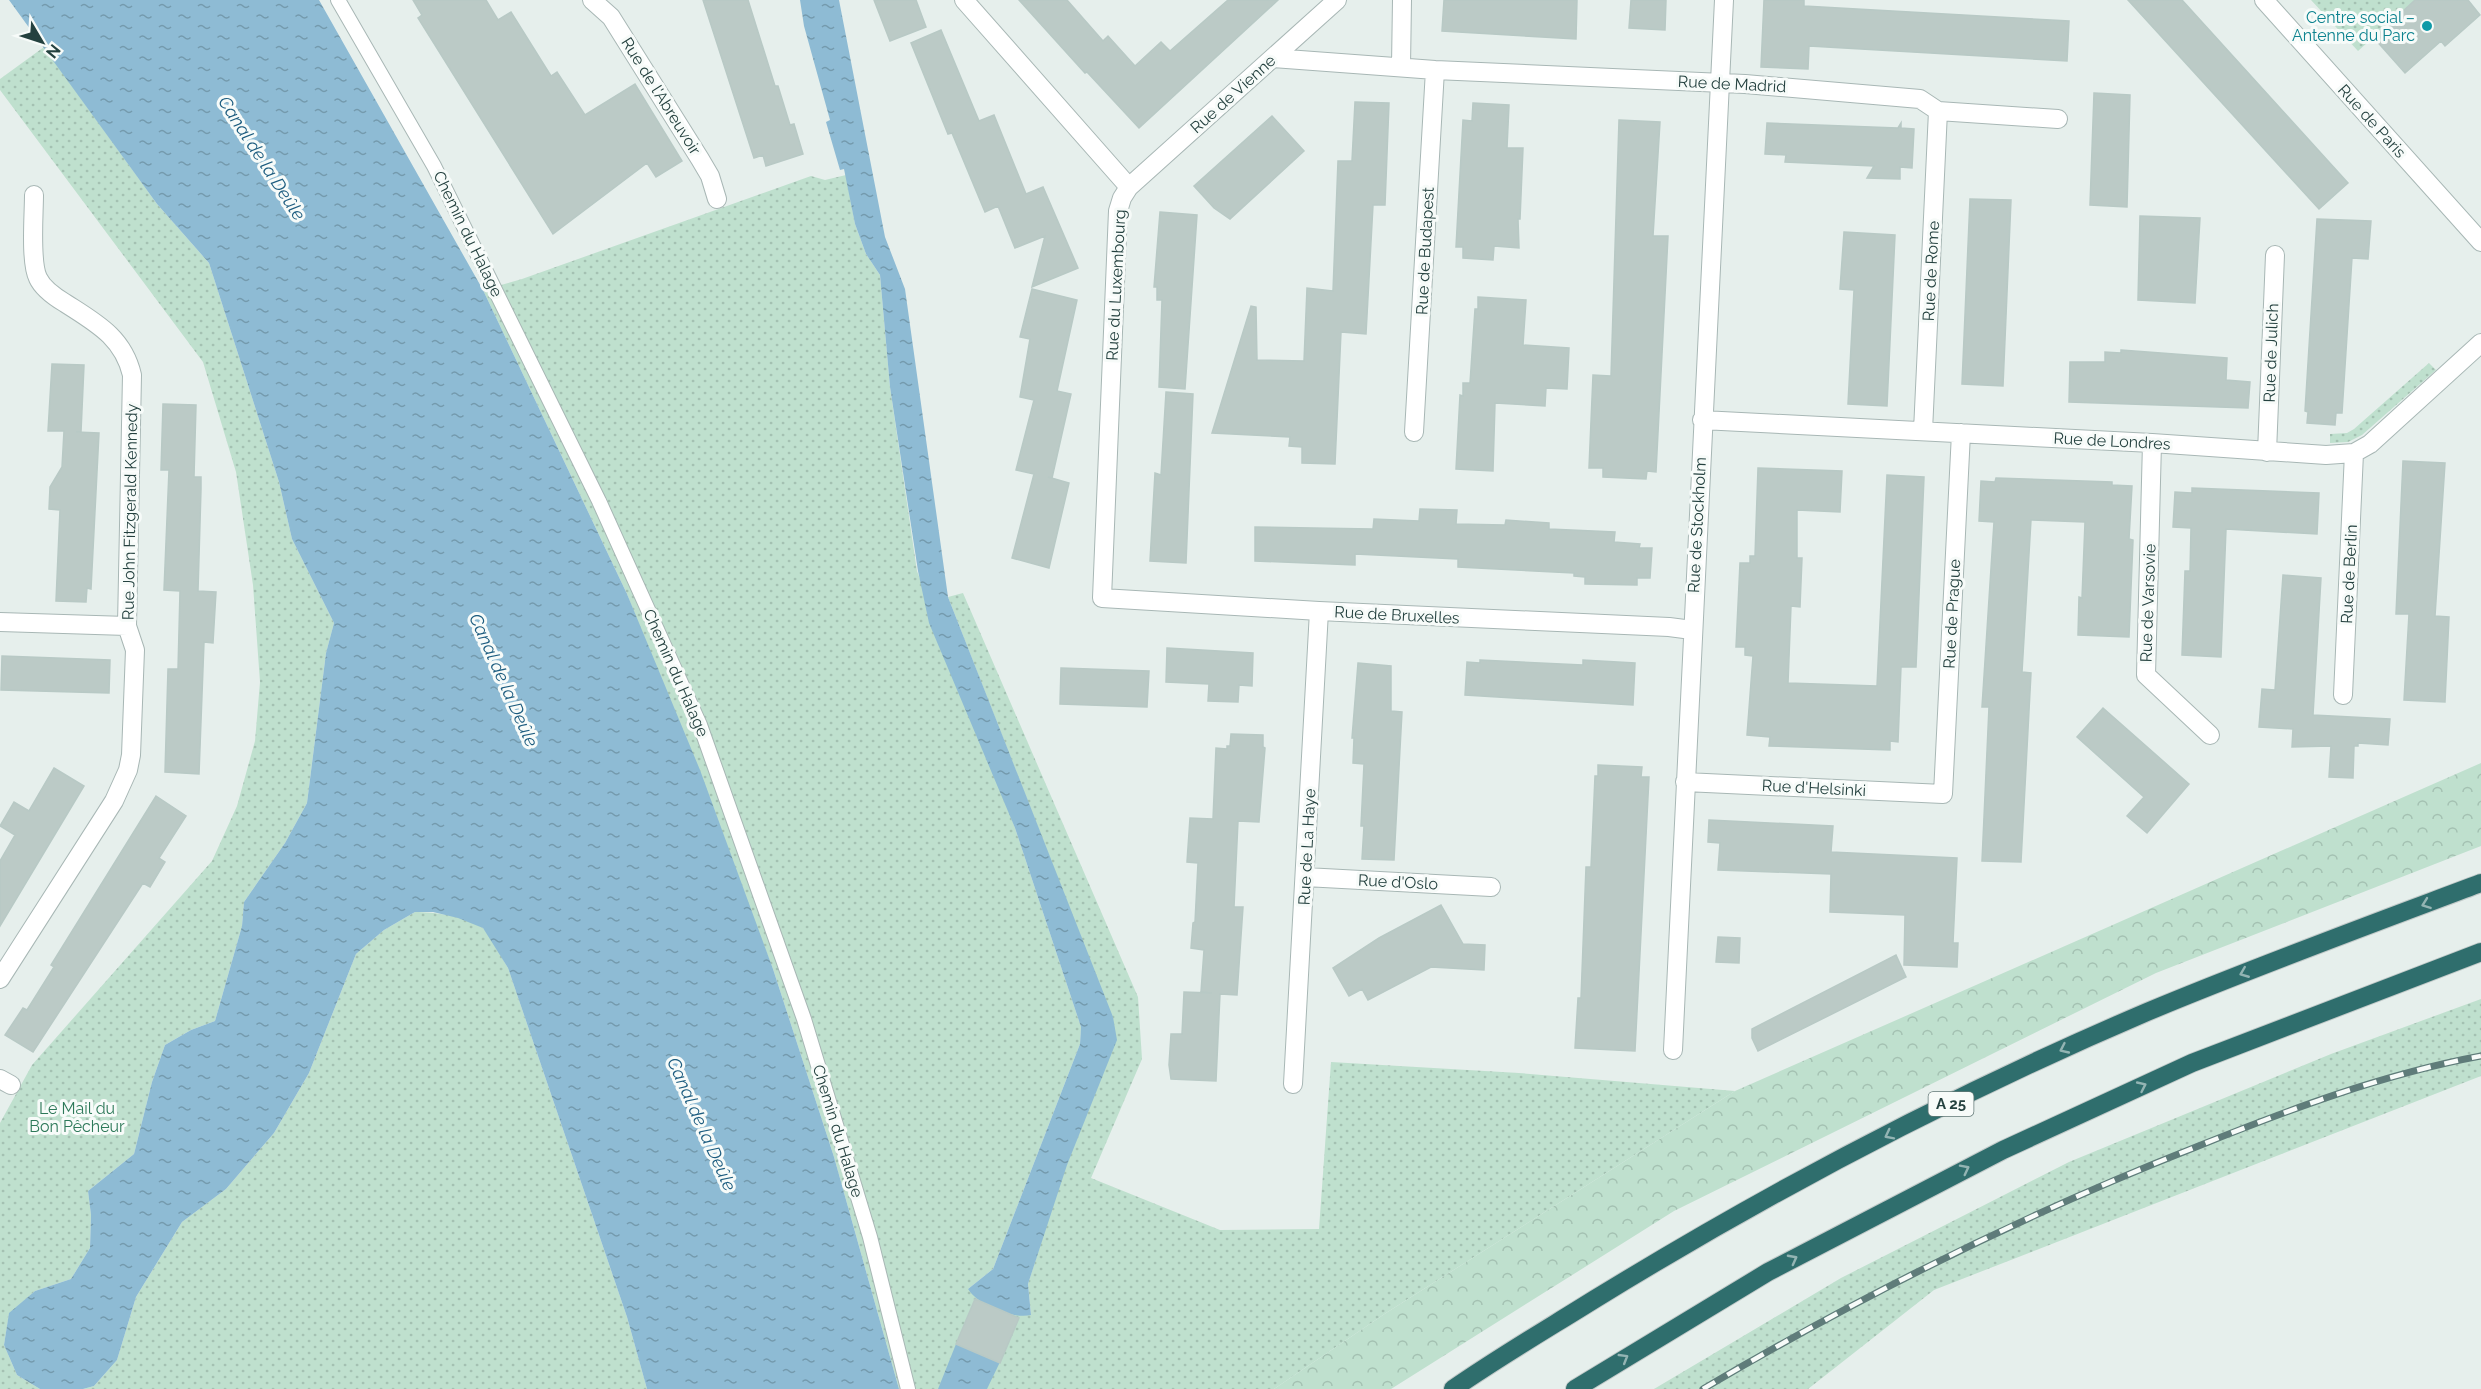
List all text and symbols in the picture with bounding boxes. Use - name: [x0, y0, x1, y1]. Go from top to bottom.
- place label: Centre social – Antenne du Parc: [2292, 8, 2415, 45]
- north arrow: [12, 12, 72, 72]
- marker: Centre social – Antenne du Parc: [2420, 19, 2434, 33]
- street label: Rue de l'Abreuvoir: [617, 34, 705, 158]
- text: N: [42, 40, 64, 62]
- street label: Rue de Vienne: [1187, 51, 1279, 137]
- street label: Rue de Madrid: [1677, 72, 1787, 96]
- street label: Rue de Paris: [2334, 80, 2410, 162]
- water label: Canal de la Deûle: [214, 92, 310, 224]
- street label: Chemin du Halage: [429, 168, 507, 300]
- street label: Rue de Budapest: [1412, 186, 1438, 315]
- street label: Rue du Luxembourg: [1103, 209, 1129, 361]
- street label: Rue de Rome: [1919, 220, 1943, 322]
- street label: Rue de Julich: [2260, 303, 2282, 403]
- street label: Rue John Fitzgerald Kennedy: [119, 403, 141, 620]
- street label: Rue de Londres: [2053, 428, 2171, 454]
- street label: Rue de Stockholm: [1684, 456, 1710, 594]
- street label: Rue de Berlin: [2337, 524, 2361, 624]
- street label: Rue de Varsovie: [2136, 543, 2160, 663]
- street label: Rue de Prague: [1940, 559, 1964, 669]
- street label: Rue de Bruxelles: [1334, 602, 1460, 628]
- street label: Chemin du Halage: [639, 606, 713, 740]
- water label: Canal de la Deûle: [465, 610, 543, 750]
- street label: Rue d'Helsinki: [1761, 776, 1867, 800]
- street label: Rue de La Haye: [1294, 788, 1320, 906]
- street label: Rue d'Oslo: [1358, 870, 1438, 894]
- one-way arrow: [2421, 896, 2432, 909]
- one-way arrow: [2239, 966, 2250, 978]
- one-way arrow: [2060, 1042, 2071, 1054]
- water label: Canal de la Deûle: [663, 1054, 741, 1194]
- street label: Chemin du Halage: [809, 1062, 867, 1200]
- one-way arrow: [2135, 1081, 2146, 1093]
- road number: A 25: [1928, 1092, 1974, 1116]
- park label: Le Mail du Bon Pêcheur: [29, 1099, 125, 1136]
- one-way arrow: [1885, 1127, 1896, 1139]
- one-way arrow: [1959, 1165, 1970, 1176]
- one-way arrow: [1786, 1255, 1797, 1266]
- one-way arrow: [1618, 1353, 1628, 1365]

